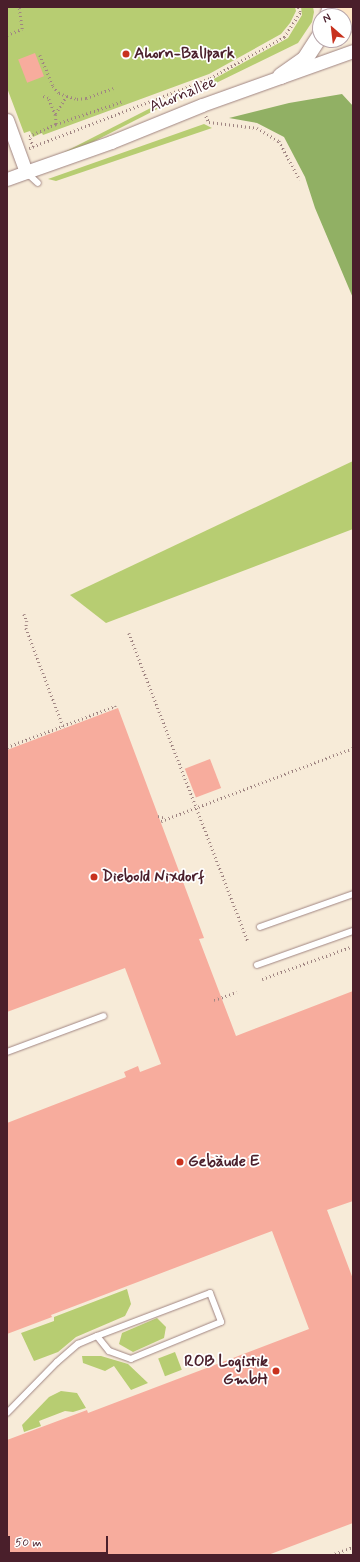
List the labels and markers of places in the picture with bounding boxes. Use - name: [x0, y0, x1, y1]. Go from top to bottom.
- place label: Ahorn-Ballpark: [134, 44, 235, 64]
- marker: Ahorn-Ballpark: [121, 49, 131, 59]
- place label: Diebold Nixdorf: [102, 867, 205, 887]
- marker: Diebold Nixdorf: [89, 872, 99, 882]
- place label: Gebäude E: [188, 1152, 260, 1172]
- marker: Gebäude E: [175, 1157, 185, 1167]
- place label: ROB Logistik GmbH: [183, 1352, 268, 1390]
- marker: ROB Logistik GmbH: [271, 1366, 281, 1376]

